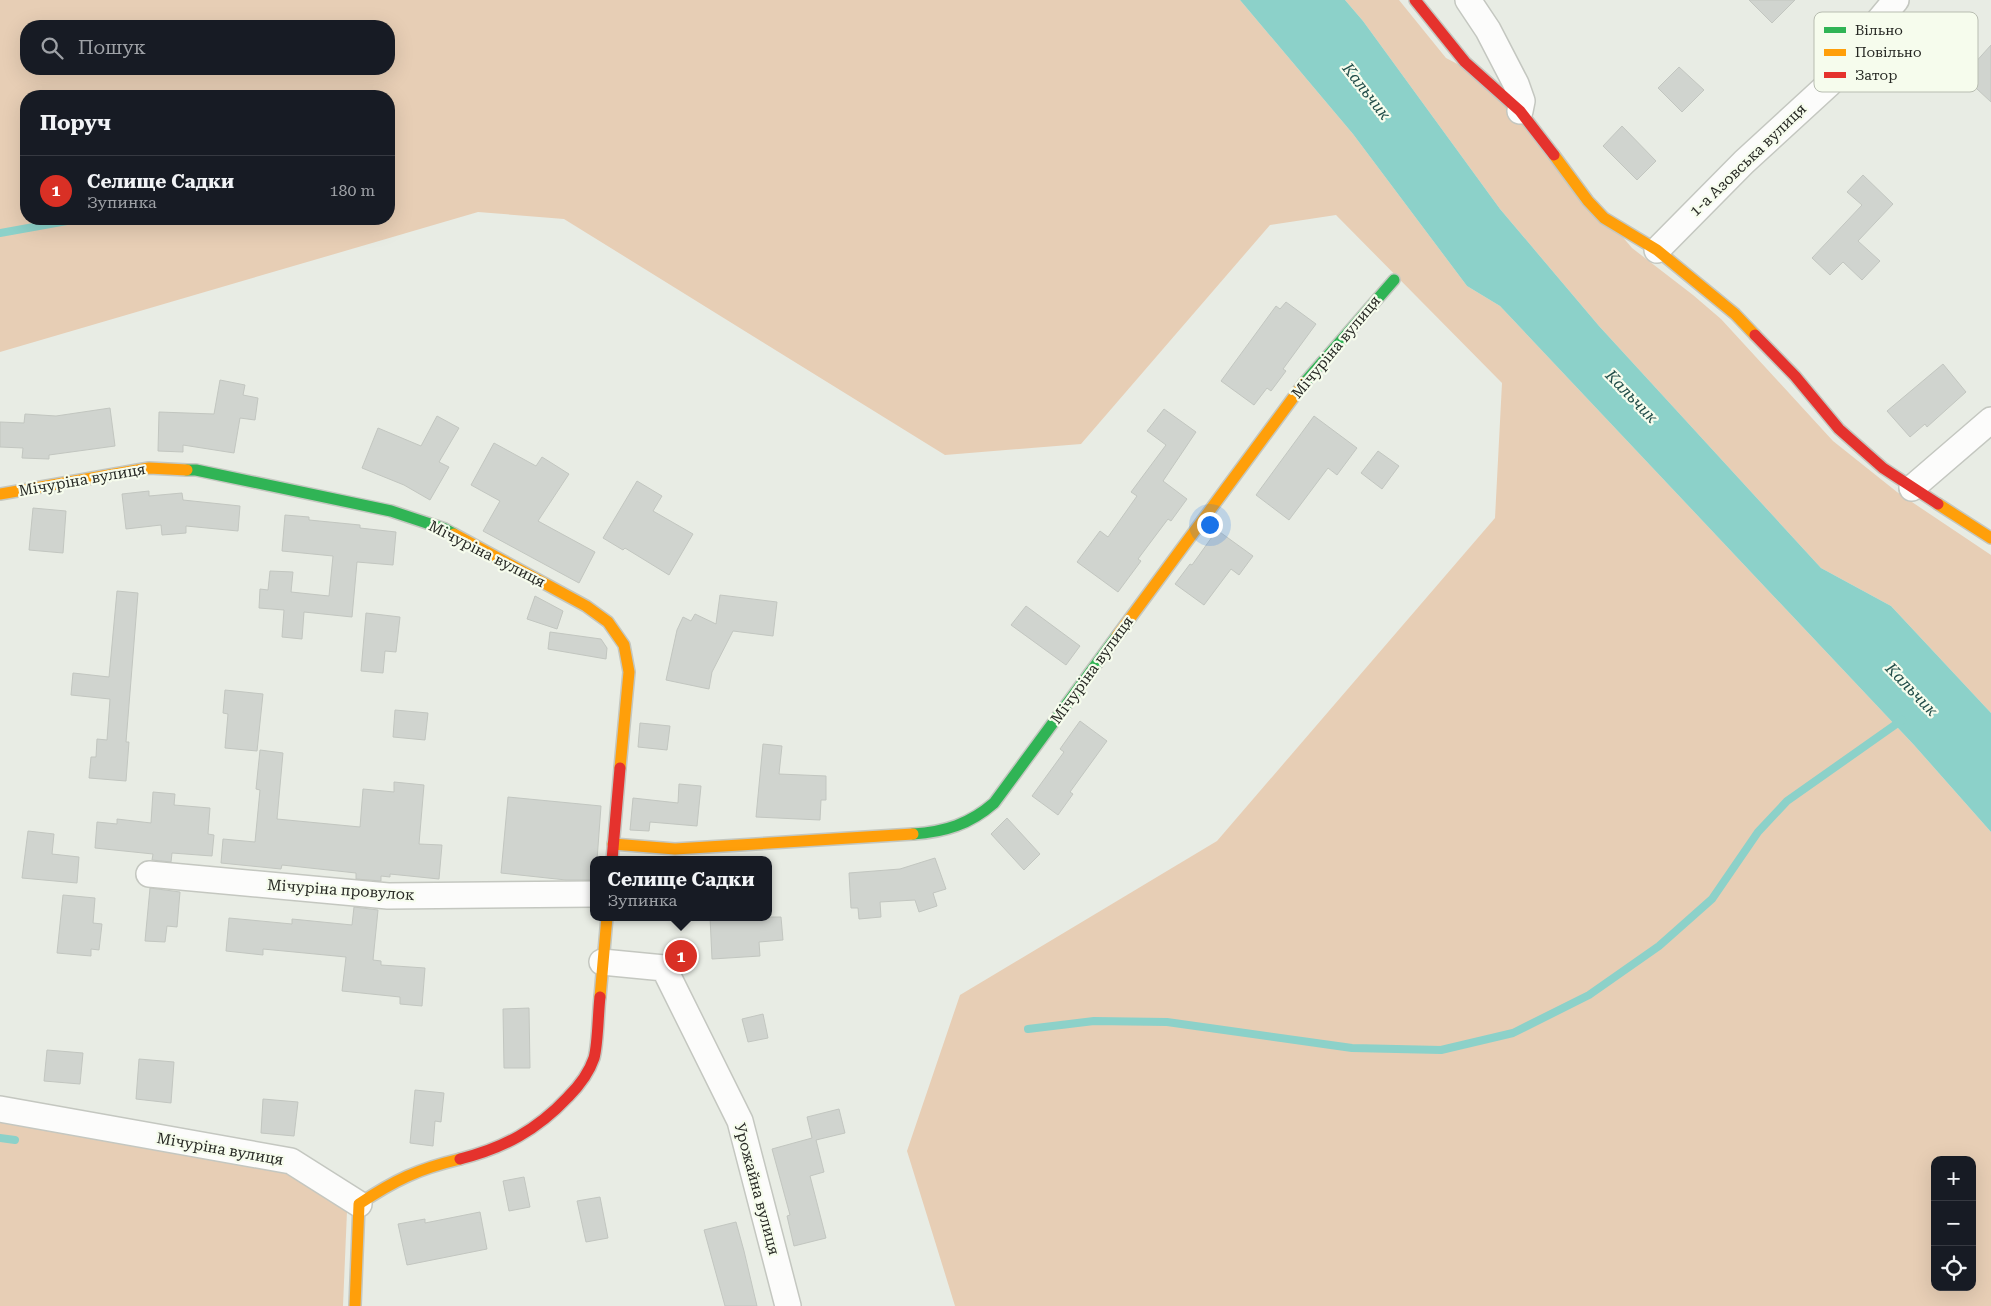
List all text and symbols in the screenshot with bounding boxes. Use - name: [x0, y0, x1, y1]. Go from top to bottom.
- legend: [1814, 12, 1978, 92]
- search box: [20, 20, 395, 75]
- text: Вільно: [1855, 22, 1903, 38]
- icon: search: [38, 34, 66, 62]
- text: Пошук: [78, 36, 146, 59]
- text: Повільно: [1855, 44, 1922, 60]
- water label: Кальчик: [1338, 58, 1395, 124]
- text: Затор: [1855, 67, 1897, 83]
- street label: 1-а Азовська вулиця: [1686, 100, 1810, 220]
- text: Поруч: [40, 111, 111, 135]
- text: Селище Садки: [87, 170, 234, 193]
- text: 1: [52, 181, 60, 200]
- text: 180 m: [329, 181, 375, 200]
- text: Зупинка: [87, 193, 157, 212]
- street label: Мічуріна вулиця: [1288, 292, 1384, 402]
- water label: Кальчик: [1601, 365, 1662, 427]
- street label: Мічуріна вулиця: [17, 460, 147, 500]
- your location: [1197, 512, 1223, 538]
- street label: Мічуріна вулиця: [426, 517, 548, 591]
- street label: Мічуріна вулиця: [1047, 613, 1137, 727]
- water label: Кальчик: [1881, 658, 1942, 720]
- popup: [590, 856, 772, 921]
- text: Селище Садки: [607, 868, 755, 891]
- street label: Мічуріна провулок: [267, 876, 416, 904]
- text: Зупинка: [607, 891, 677, 910]
- pin: 1: [665, 937, 697, 975]
- street label: Урожайна вулиця: [731, 1121, 783, 1257]
- street label: Мічуріна вулиця: [155, 1129, 285, 1169]
- map controls: [1931, 1156, 1976, 1291]
- button: +: [1931, 1156, 1976, 1201]
- button: −: [1931, 1201, 1976, 1246]
- button: locate: [1931, 1246, 1976, 1291]

